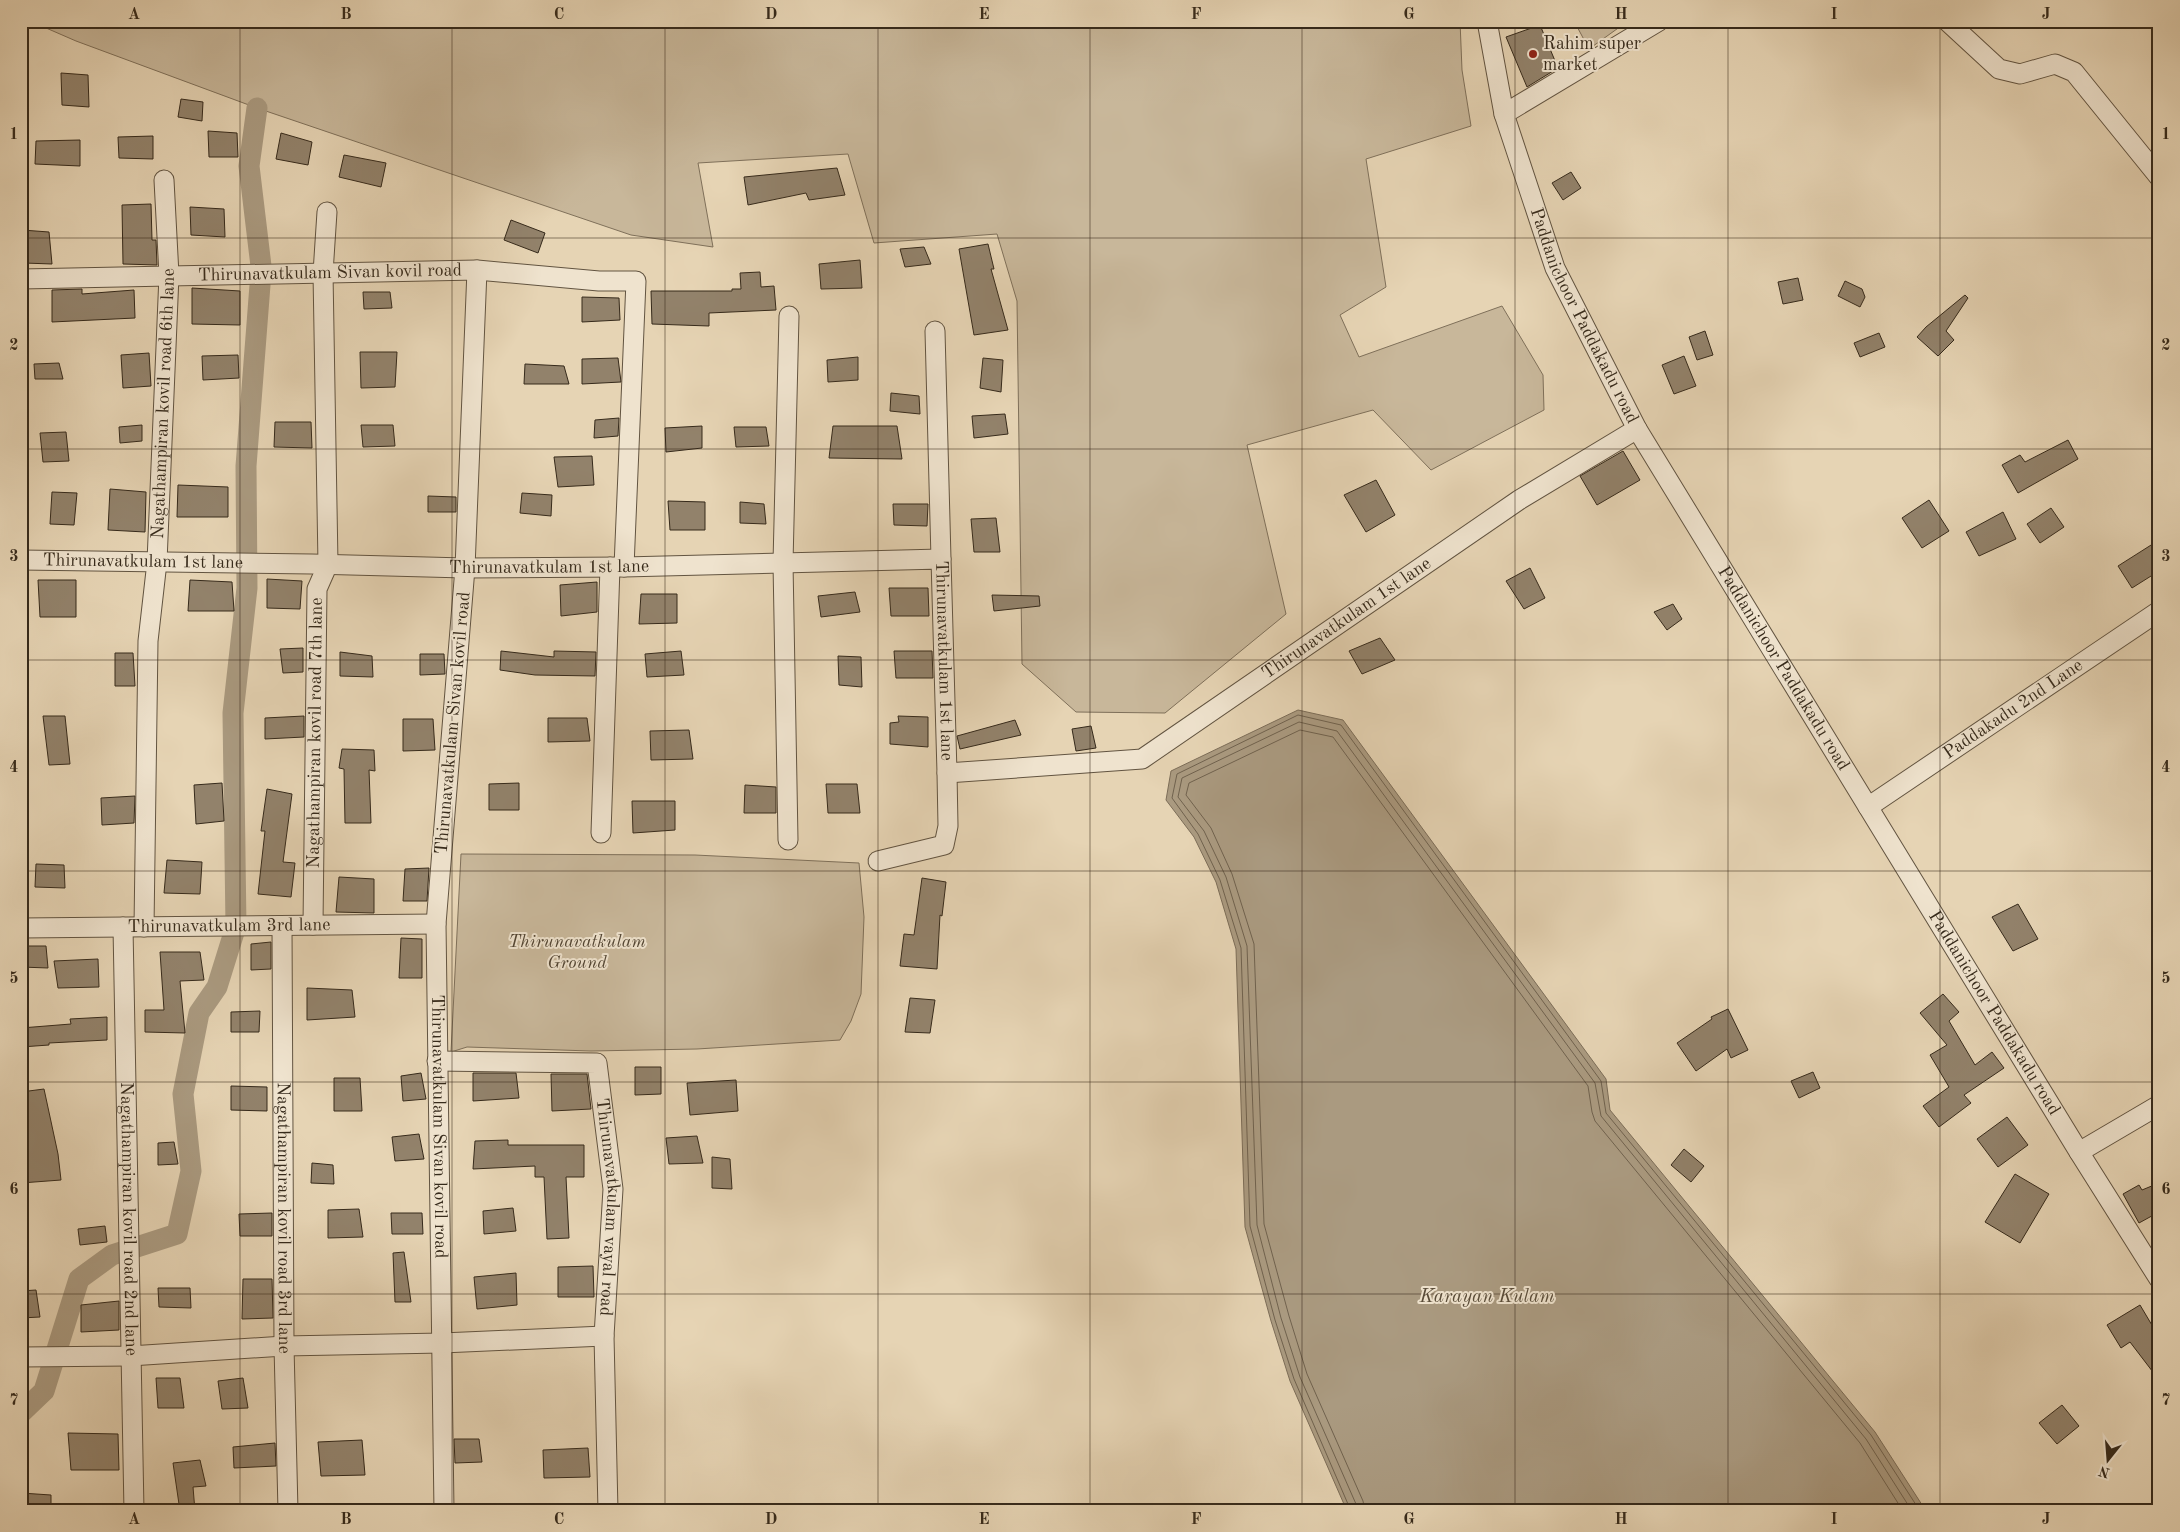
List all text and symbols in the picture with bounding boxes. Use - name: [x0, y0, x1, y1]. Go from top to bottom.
- text: A: [128, 7, 140, 23]
- text: B: [340, 7, 352, 23]
- text: C: [554, 7, 564, 23]
- text: D: [765, 7, 777, 23]
- text: E: [978, 7, 990, 23]
- text: F: [1191, 7, 1202, 23]
- text: G: [1403, 7, 1415, 23]
- text: H: [1614, 7, 1628, 23]
- text: I: [1830, 7, 1838, 23]
- text: J: [2042, 7, 2051, 23]
- place label: Rahim super market: [1543, 35, 1642, 74]
- marker: Rahim super market: [1527, 48, 1539, 60]
- text: 1: [9, 127, 19, 143]
- text: 1: [2161, 127, 2171, 143]
- street label: Paddanichoor Paddakadu road: [1527, 206, 1642, 426]
- street label: Thirunavatkulam Sivan kovil road: [198, 261, 462, 285]
- street label: Nagathampiran kovil road 6th lane: [149, 268, 178, 539]
- text: 2: [9, 338, 19, 354]
- text: 2: [2161, 338, 2171, 354]
- text: 3: [9, 549, 19, 565]
- text: 3: [2161, 549, 2171, 565]
- street label: Thirunavatkulam 1st lane: [43, 551, 243, 572]
- street label: Thirunavatkulam 1st lane: [1259, 554, 1434, 683]
- street label: Thirunavatkulam 1st lane: [449, 557, 649, 577]
- street label: Thirunavatkulam 1st lane: [932, 560, 956, 761]
- street label: Paddanichoor Paddakadu road: [1714, 563, 1852, 774]
- street label: Thirunavatkulam Sivan kovil road: [433, 591, 473, 855]
- street label: Nagathampiran kovil road 7th lane: [305, 597, 326, 869]
- street label: Paddakadu 2nd Lane: [1940, 656, 2086, 763]
- text: 4: [9, 760, 19, 776]
- text: 4: [2161, 760, 2171, 776]
- street label: Paddanichoor Paddakadu road: [1925, 908, 2063, 1118]
- street label: Thirunavatkulam 3rd lane: [127, 916, 331, 936]
- park label: Thirunavatkulam Ground: [508, 933, 646, 972]
- text: 5: [9, 971, 19, 987]
- text: 5: [2161, 971, 2171, 987]
- street label: Thirunavatkulam Sivan kovil road: [428, 994, 450, 1259]
- street label: Nagathampiran kovil road 2nd lane: [117, 1082, 140, 1356]
- street label: Nagathampiran kovil road 3rd lane: [274, 1082, 293, 1354]
- street label: Thirunavatkulam vayal road: [593, 1097, 623, 1317]
- text: 6: [9, 1182, 19, 1198]
- text: 6: [2161, 1182, 2171, 1198]
- water label: Karayan Kulam: [1418, 1288, 1555, 1307]
- text: 7: [9, 1393, 19, 1409]
- text: 7: [2161, 1393, 2171, 1409]
- north arrow: [2082, 1434, 2132, 1484]
- text: N: [2097, 1463, 2112, 1480]
- text: A: [128, 1512, 140, 1528]
- text: B: [340, 1512, 352, 1528]
- text: C: [554, 1512, 564, 1528]
- text: D: [765, 1512, 777, 1528]
- text: E: [978, 1512, 990, 1528]
- text: F: [1191, 1512, 1202, 1528]
- text: G: [1403, 1512, 1415, 1528]
- text: H: [1614, 1512, 1628, 1528]
- text: I: [1830, 1512, 1838, 1528]
- text: J: [2042, 1512, 2051, 1528]

